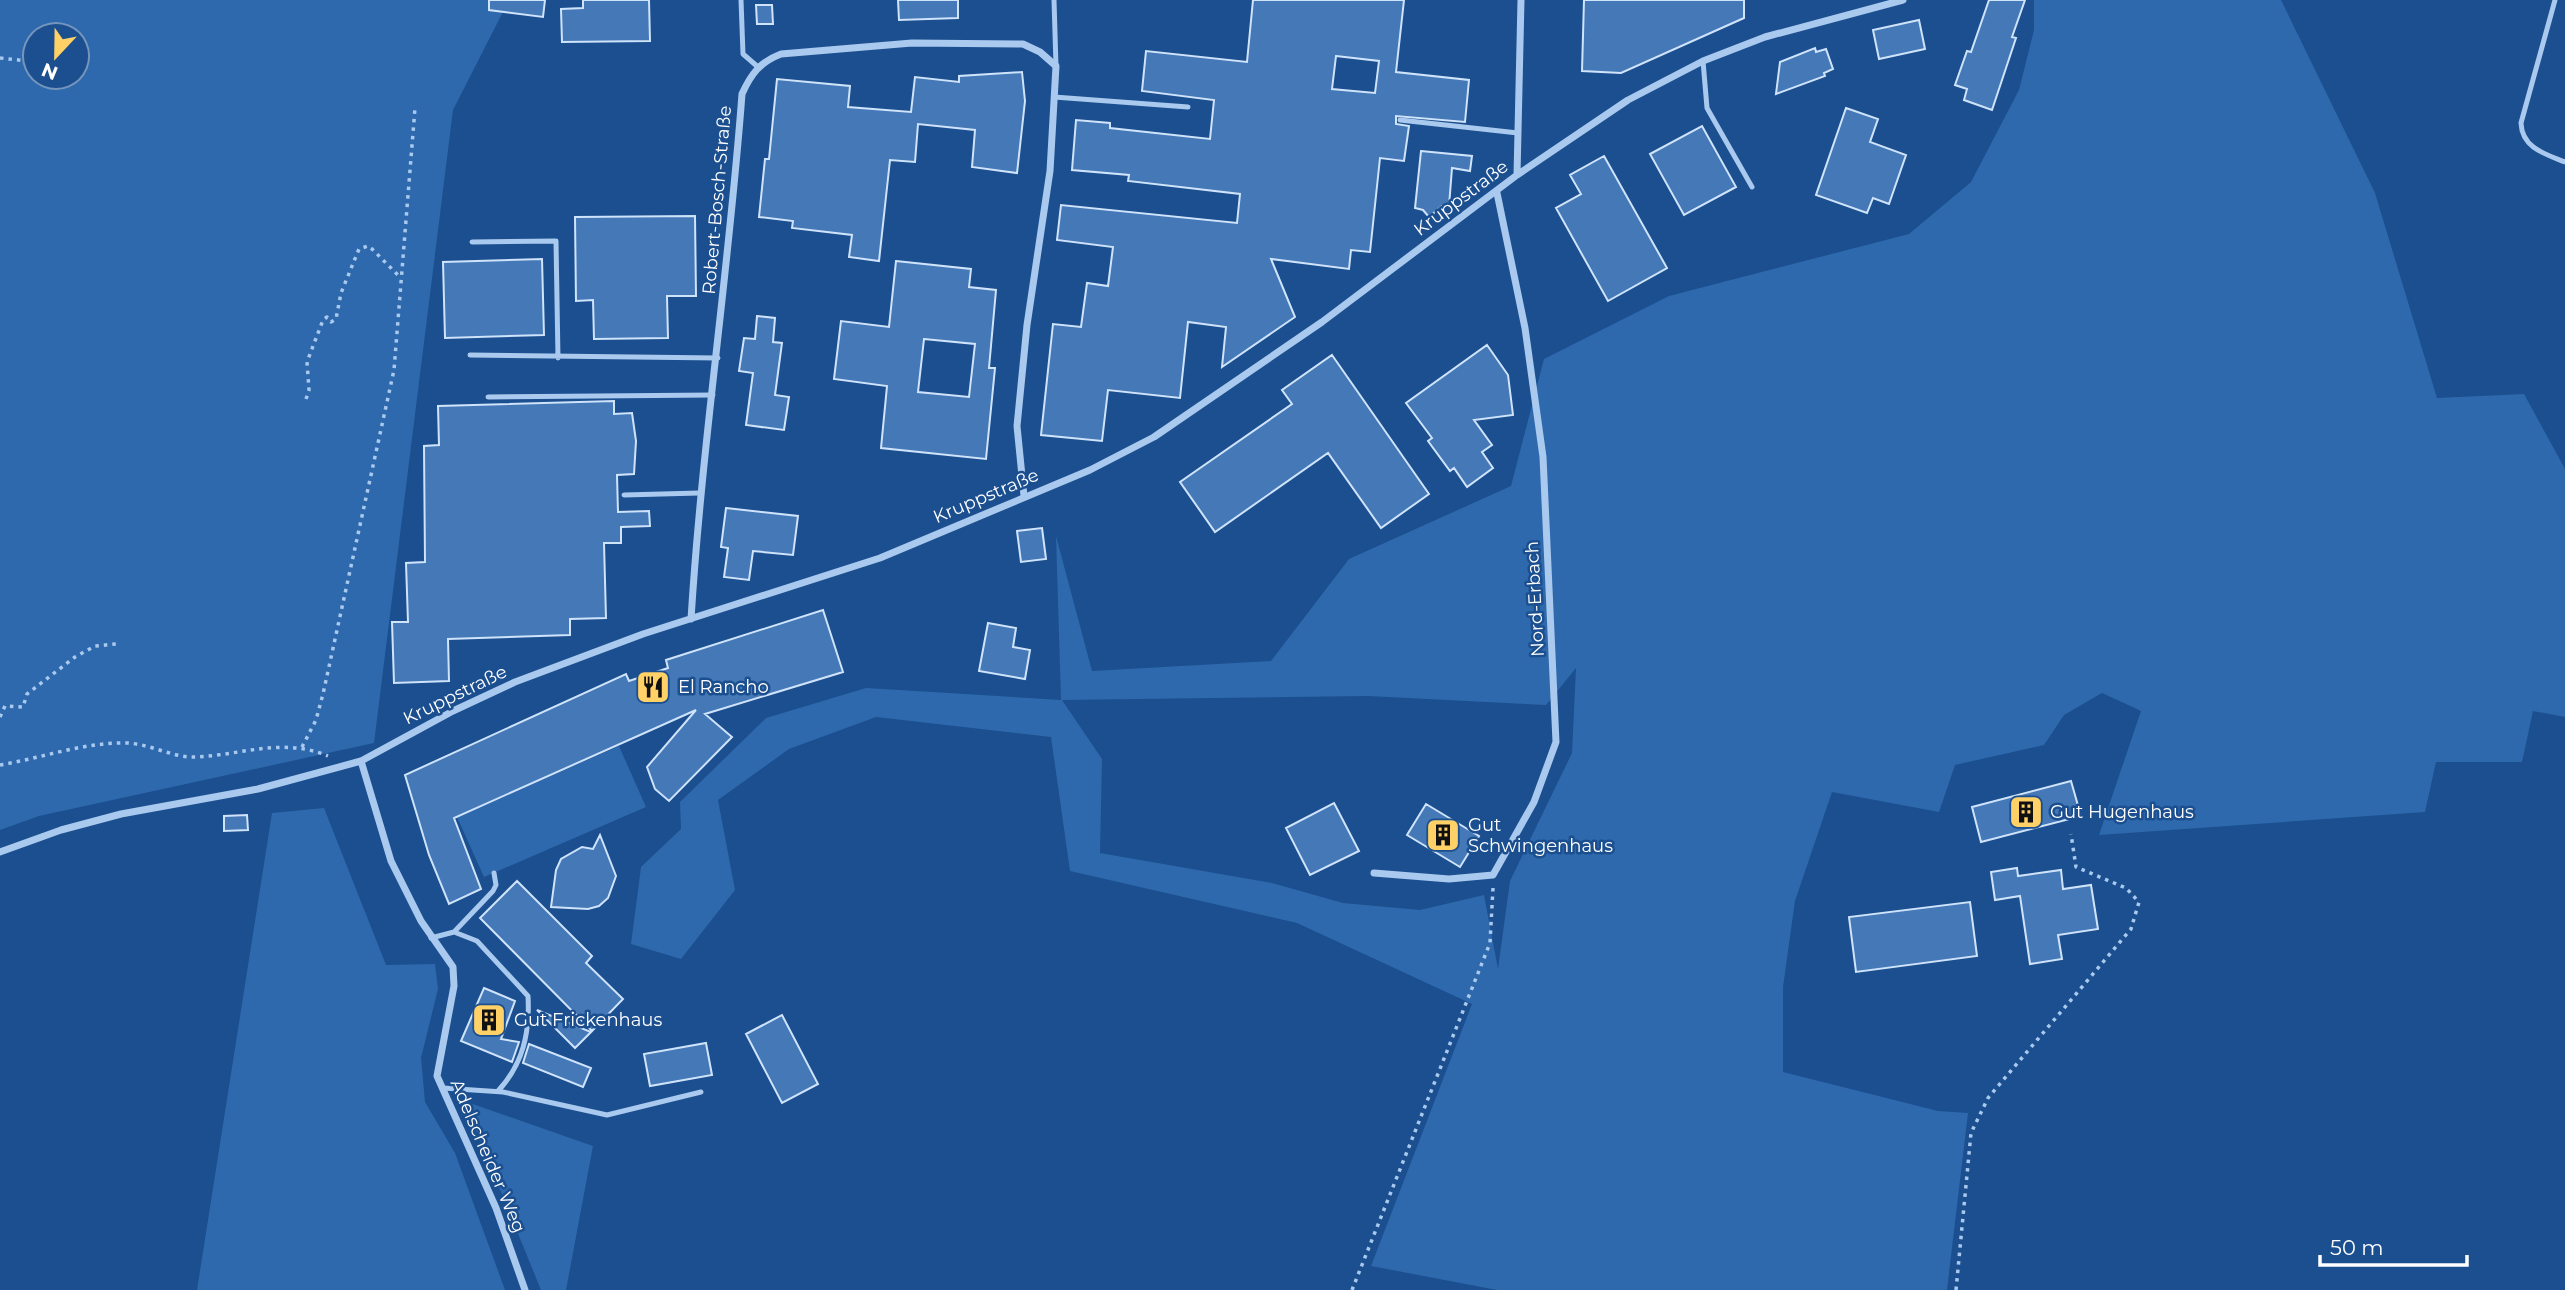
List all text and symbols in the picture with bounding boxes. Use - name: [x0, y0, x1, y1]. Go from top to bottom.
- north arrow: [21, 21, 91, 91]
- text: N: [38, 58, 61, 85]
- street label: Robert-Bosch-Straße: [698, 104, 736, 295]
- street label: Kruppstraße: [1409, 155, 1513, 241]
- street label: Kruppstraße: [930, 464, 1042, 528]
- street label: Nord-Erbach: [1521, 540, 1549, 658]
- street label: Kruppstraße: [400, 660, 510, 730]
- restaurant icon: El Rancho: [634, 668, 672, 706]
- place label: El Rancho: [678, 676, 769, 698]
- building icon: Gut Hugenhaus: [2007, 793, 2045, 831]
- place label: Gut Hugenhaus: [2050, 801, 2194, 823]
- place label: Gut Schwingenhaus: [1468, 814, 1613, 857]
- building icon: Gut Schwingenhaus: [1424, 816, 1462, 854]
- building icon: Gut Frickenhaus: [470, 1001, 508, 1039]
- place label: Gut Frickenhaus: [514, 1009, 662, 1031]
- street label: Adelscheider Weg: [446, 1076, 530, 1236]
- scale bar: [2320, 1224, 2467, 1268]
- text: 50 m: [2330, 1235, 2384, 1260]

